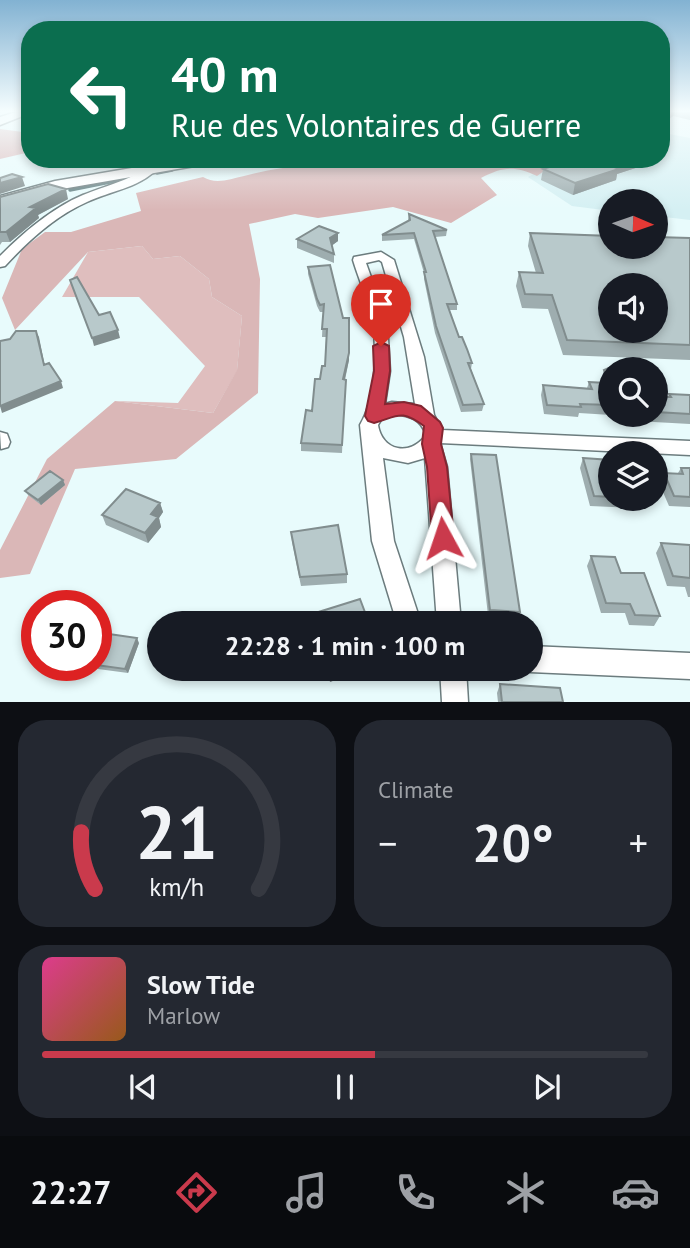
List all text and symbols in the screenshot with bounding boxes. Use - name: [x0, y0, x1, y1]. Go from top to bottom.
- text: 40 m: [171, 42, 278, 106]
- icon: left: [56, 49, 147, 140]
- text: Rue des Volontaires de Guerre: [171, 104, 581, 146]
- north arrow: [598, 189, 668, 259]
- map controls: [598, 189, 668, 511]
- button: sound: [598, 273, 668, 343]
- pin: [351, 274, 411, 346]
- icon: arrive: [362, 285, 400, 323]
- button: search: [598, 357, 668, 427]
- button: layers: [598, 441, 668, 511]
- position arrow: [406, 501, 480, 575]
- speed limit sign: 30: [21, 590, 112, 681]
- text: 22:28 · 1 min · 100 m: [225, 629, 465, 662]
- text: Climate: [378, 775, 453, 804]
- text: 21: [136, 786, 218, 880]
- text: 20°: [472, 809, 554, 876]
- text: −: [378, 818, 397, 867]
- text: +: [629, 818, 648, 867]
- text: km/h: [150, 871, 204, 903]
- text: Slow Tide: [147, 968, 255, 1001]
- text: Marlow: [147, 1001, 220, 1030]
- icon: previous: [124, 1068, 162, 1106]
- icon: pause: [326, 1068, 364, 1106]
- icon: next: [528, 1068, 566, 1106]
- icon: directions: [172, 1168, 221, 1217]
- icon: music: [282, 1168, 331, 1217]
- icon: phone: [391, 1168, 440, 1217]
- icon: climate: [501, 1168, 550, 1217]
- icon: car: [611, 1168, 660, 1217]
- text: 22:27: [30, 1171, 112, 1213]

